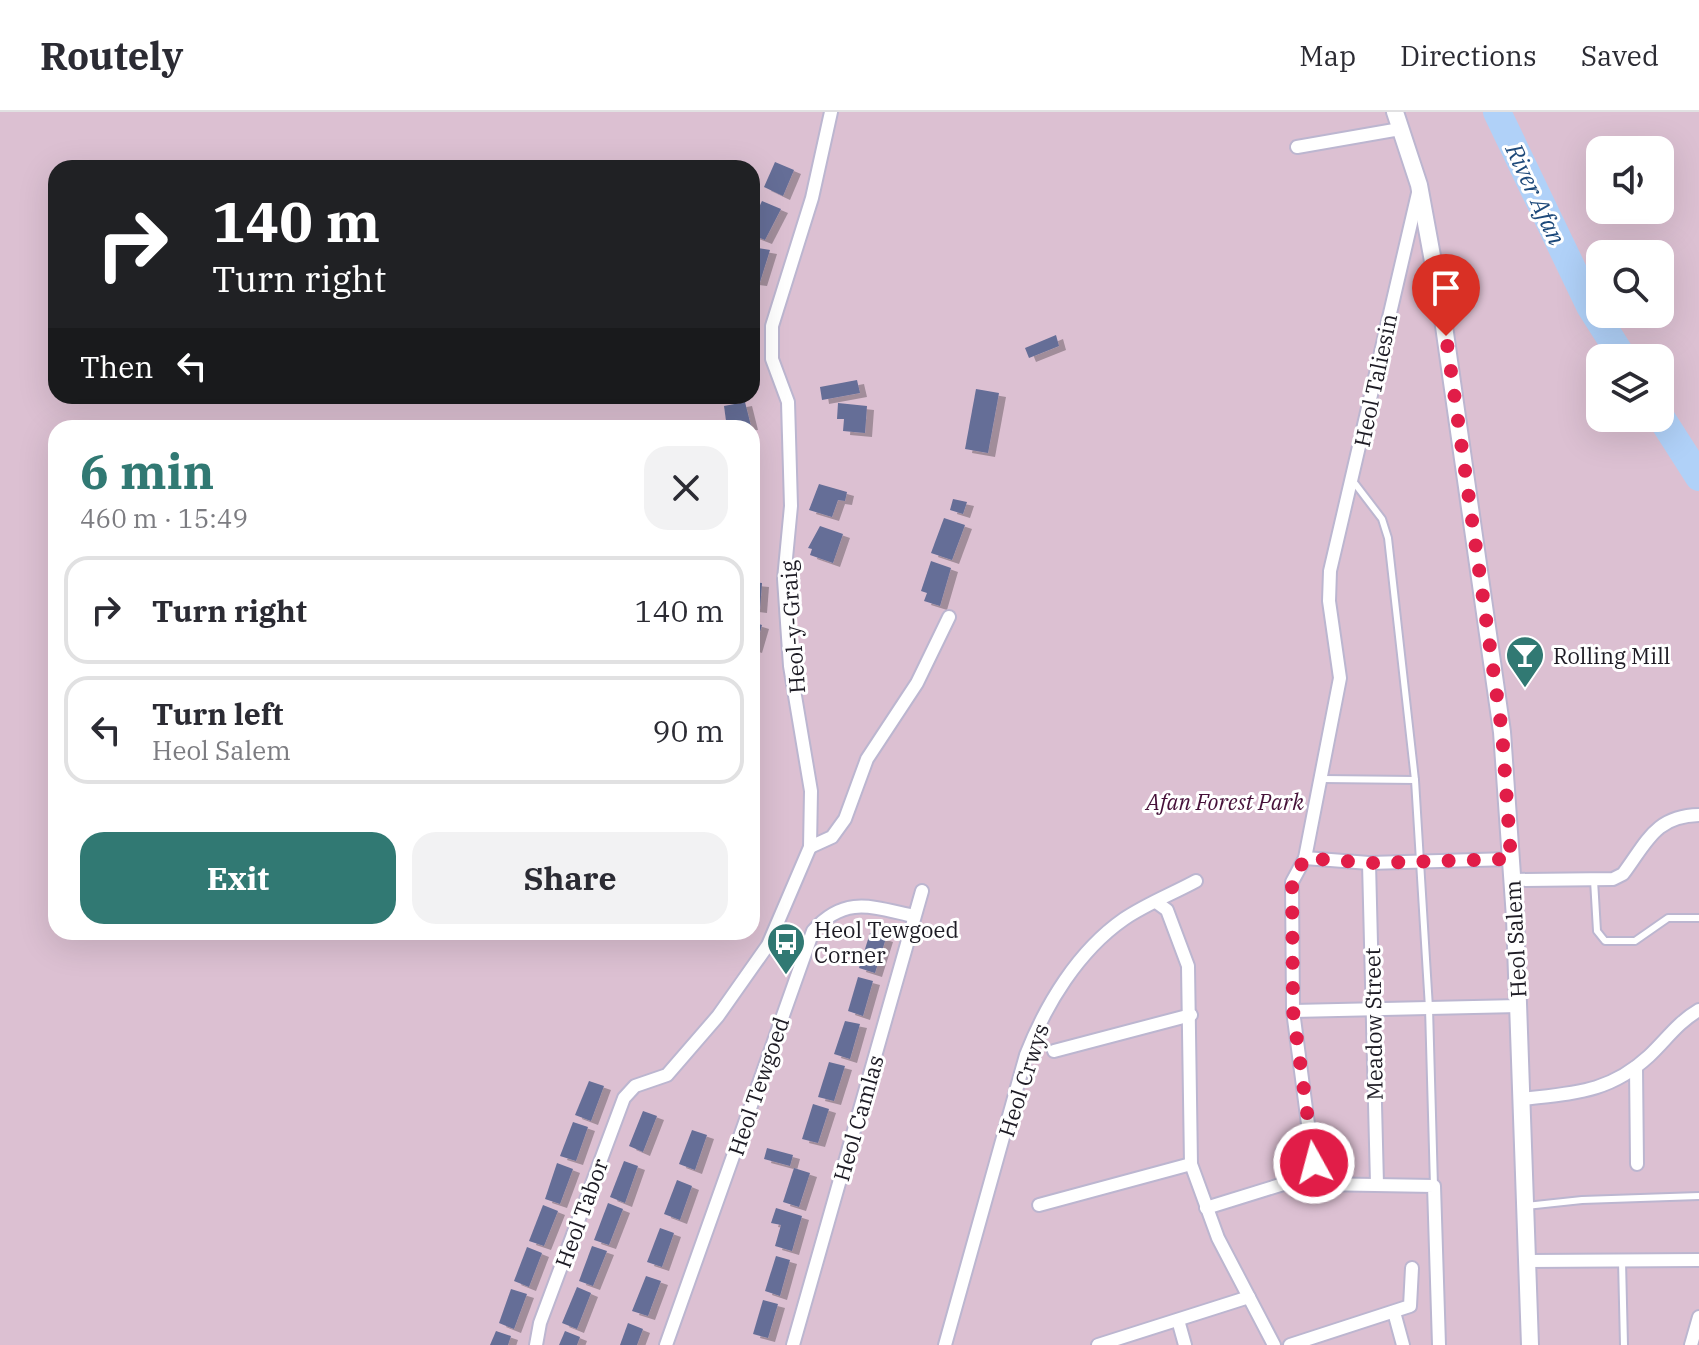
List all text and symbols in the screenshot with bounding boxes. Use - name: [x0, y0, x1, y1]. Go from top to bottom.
- text: Routely: [40, 31, 183, 80]
- text: Map: [1299, 37, 1356, 74]
- text: Directions: [1400, 37, 1537, 74]
- text: Saved: [1581, 37, 1659, 74]
- map controls: [1586, 136, 1674, 432]
- button: sound: [1586, 136, 1674, 224]
- water label: River Afan: [1498, 137, 1574, 250]
- text: 140 m: [212, 185, 380, 257]
- icon: right: [80, 192, 184, 296]
- button: search: [1586, 240, 1674, 328]
- pin: [1412, 254, 1480, 336]
- text: Turn right: [212, 255, 386, 302]
- icon: arrive: [1424, 266, 1468, 310]
- street label: Heol Taliesin: [1347, 311, 1403, 449]
- icon: left: [170, 344, 214, 388]
- button: layers: [1586, 344, 1674, 432]
- text: Then: [80, 347, 154, 386]
- text: 6 min: [80, 440, 214, 502]
- button: close: [644, 446, 728, 530]
- text: 460 m · 15:49: [80, 501, 248, 535]
- street label: Heol-y-Graig: [773, 559, 811, 695]
- icon: right: [84, 588, 128, 632]
- text: Turn right: [152, 591, 307, 630]
- text: 140 m: [634, 591, 724, 630]
- bar icon: Rolling Mill: [1504, 634, 1546, 689]
- place label: Rolling Mill: [1553, 641, 1670, 670]
- text: Turn left: [152, 694, 284, 733]
- icon: left: [84, 708, 128, 752]
- text: 90 m: [652, 711, 724, 750]
- text: Heol Salem: [152, 733, 291, 767]
- park label: Afan Forest Park: [1144, 787, 1304, 816]
- button: Exit: [80, 832, 396, 924]
- button: Share: [412, 832, 728, 924]
- street label: Heol Salem: [1497, 880, 1533, 998]
- place label: Heol Tewgoed Corner: [814, 915, 959, 969]
- bus stop icon: Heol Tewgoed Corner: [765, 921, 807, 976]
- street label: Meadow Street: [1357, 947, 1389, 1101]
- street label: Heol Tewgoed: [721, 1013, 795, 1159]
- street label: Heol Crwys: [991, 1020, 1055, 1140]
- street label: Heol Camlas: [826, 1052, 890, 1184]
- position arrow: [1272, 1121, 1356, 1205]
- street label: Heol Tabor: [548, 1154, 614, 1272]

